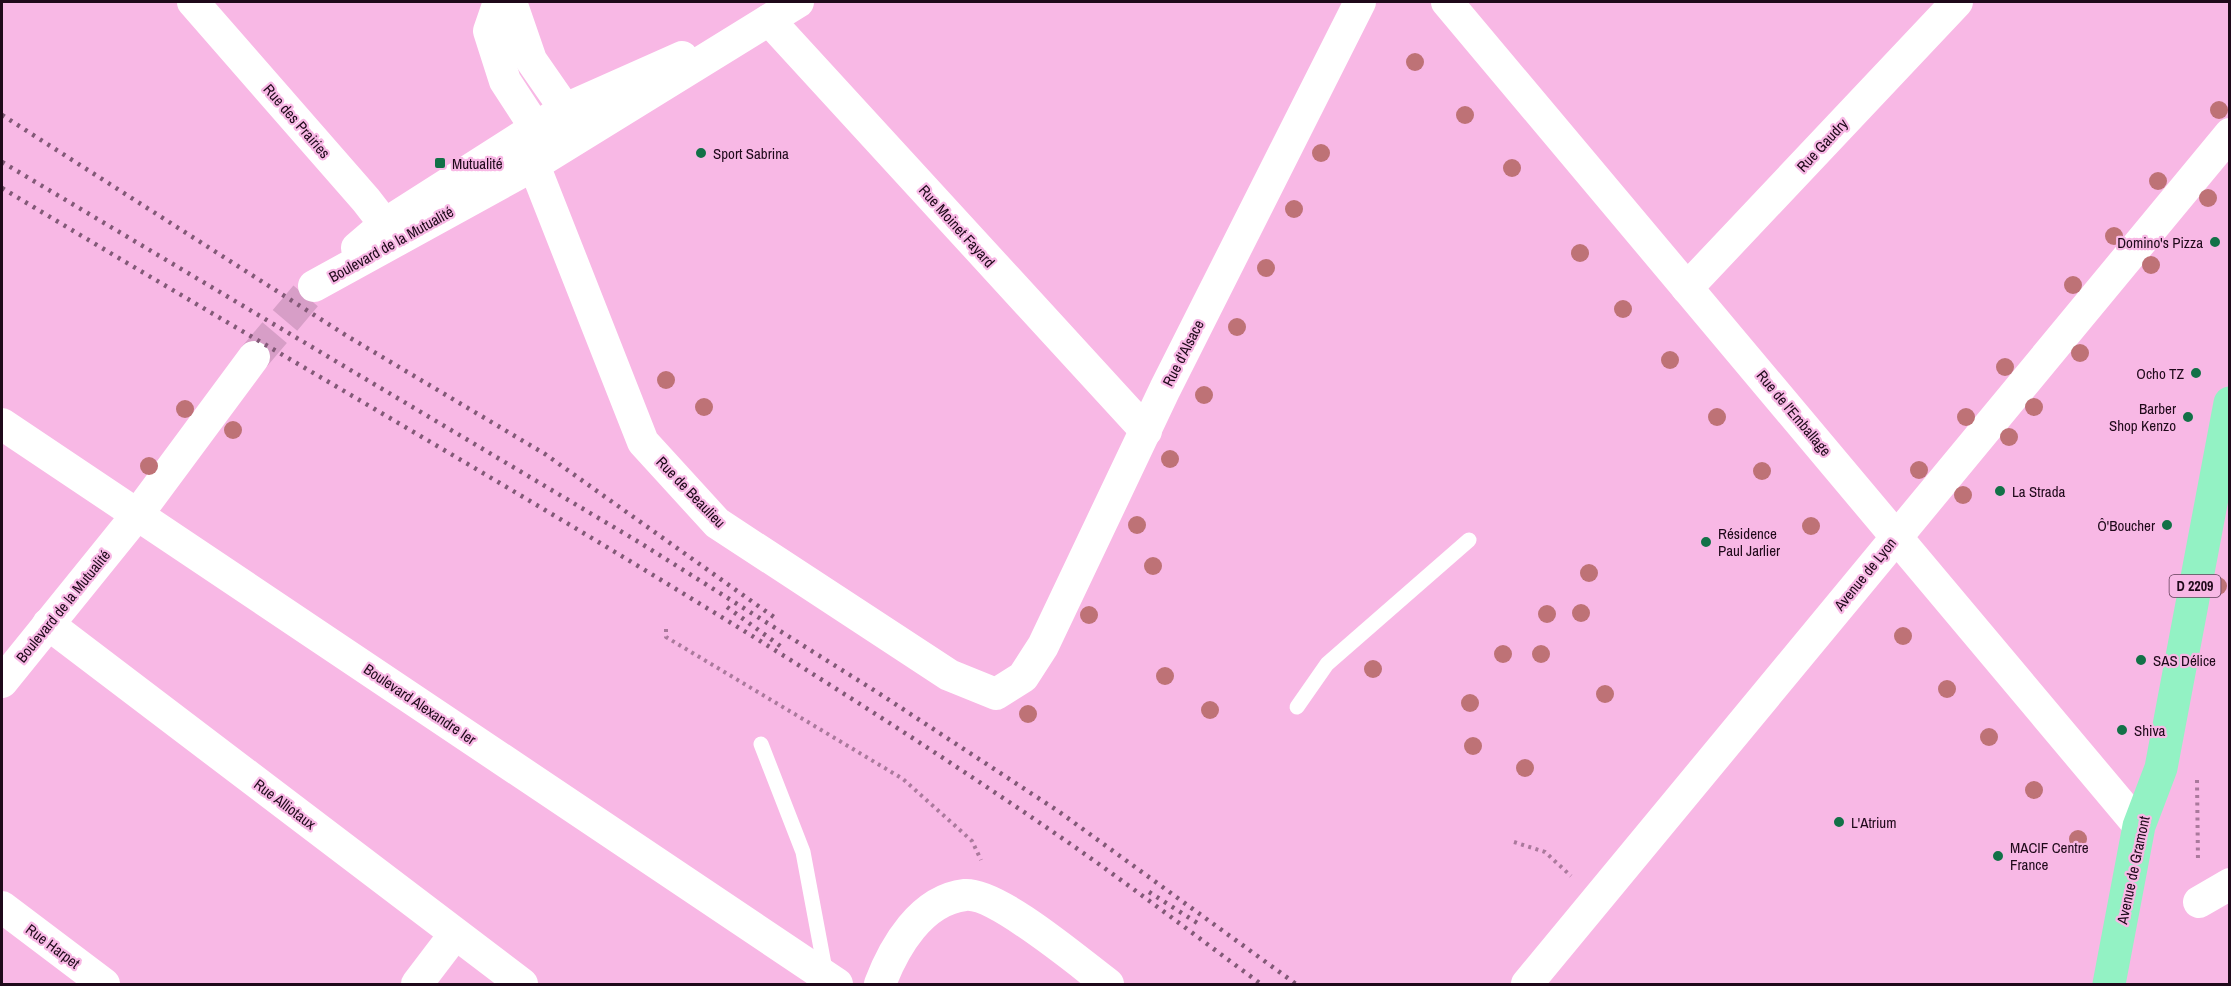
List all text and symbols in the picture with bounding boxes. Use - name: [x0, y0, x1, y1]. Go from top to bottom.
- street label: Rue des Prairies: [259, 79, 335, 163]
- street label: Rue Gaudry: [1792, 113, 1853, 176]
- place label: Sport Sabrina: [713, 143, 789, 164]
- marker: Sport Sabrina: [694, 146, 708, 160]
- place label: Mutualité: [452, 153, 503, 174]
- marker: Mutualité: [433, 156, 447, 170]
- street label: Rue Moinet Fayard: [914, 180, 1000, 272]
- street label: Boulevard de la Mutualité: [325, 201, 457, 287]
- place label: Domino's Pizza: [2117, 232, 2203, 253]
- marker: Domino's Pizza: [2208, 235, 2222, 249]
- street label: Rue d'Alsace: [1157, 316, 1209, 390]
- place label: Ocho TZ: [2136, 363, 2184, 384]
- street label: Rue de l'Emballage: [1752, 366, 1836, 461]
- marker: Ocho TZ: [2189, 366, 2203, 380]
- place label: Barber Shop Kenzo: [2109, 398, 2176, 436]
- marker: Barber Shop Kenzo: [2181, 410, 2195, 424]
- street label: Rue de Beaulieu: [652, 452, 730, 532]
- place label: La Strada: [2012, 481, 2066, 502]
- marker: La Strada: [1993, 484, 2007, 498]
- place label: Ô'Boucher: [2097, 515, 2155, 536]
- marker: Ô'Boucher: [2160, 518, 2174, 532]
- place label: Résidence Paul Jarlier: [1718, 523, 1780, 561]
- street label: Avenue de Lyon: [1828, 533, 1901, 616]
- marker: Résidence Paul Jarlier: [1699, 535, 1713, 549]
- street label: Boulevard de la Mutualité: [11, 545, 115, 667]
- road number: D 2209: [2170, 575, 2220, 597]
- place label: SAS Délice: [2153, 650, 2216, 671]
- marker: SAS Délice: [2134, 653, 2148, 667]
- street label: Boulevard Alexandre Ier: [360, 659, 480, 749]
- place label: Shiva: [2134, 720, 2166, 741]
- marker: Shiva: [2115, 723, 2129, 737]
- street label: Rue Alliotaux: [250, 774, 321, 835]
- place label: L'Atrium: [1851, 812, 1896, 833]
- street label: Avenue de Gramont: [2111, 814, 2155, 927]
- marker: L'Atrium: [1832, 815, 1846, 829]
- place label: MACIF Centre France: [2010, 837, 2089, 875]
- marker: MACIF Centre France: [1991, 849, 2005, 863]
- street label: Rue Harpet: [22, 919, 85, 974]

